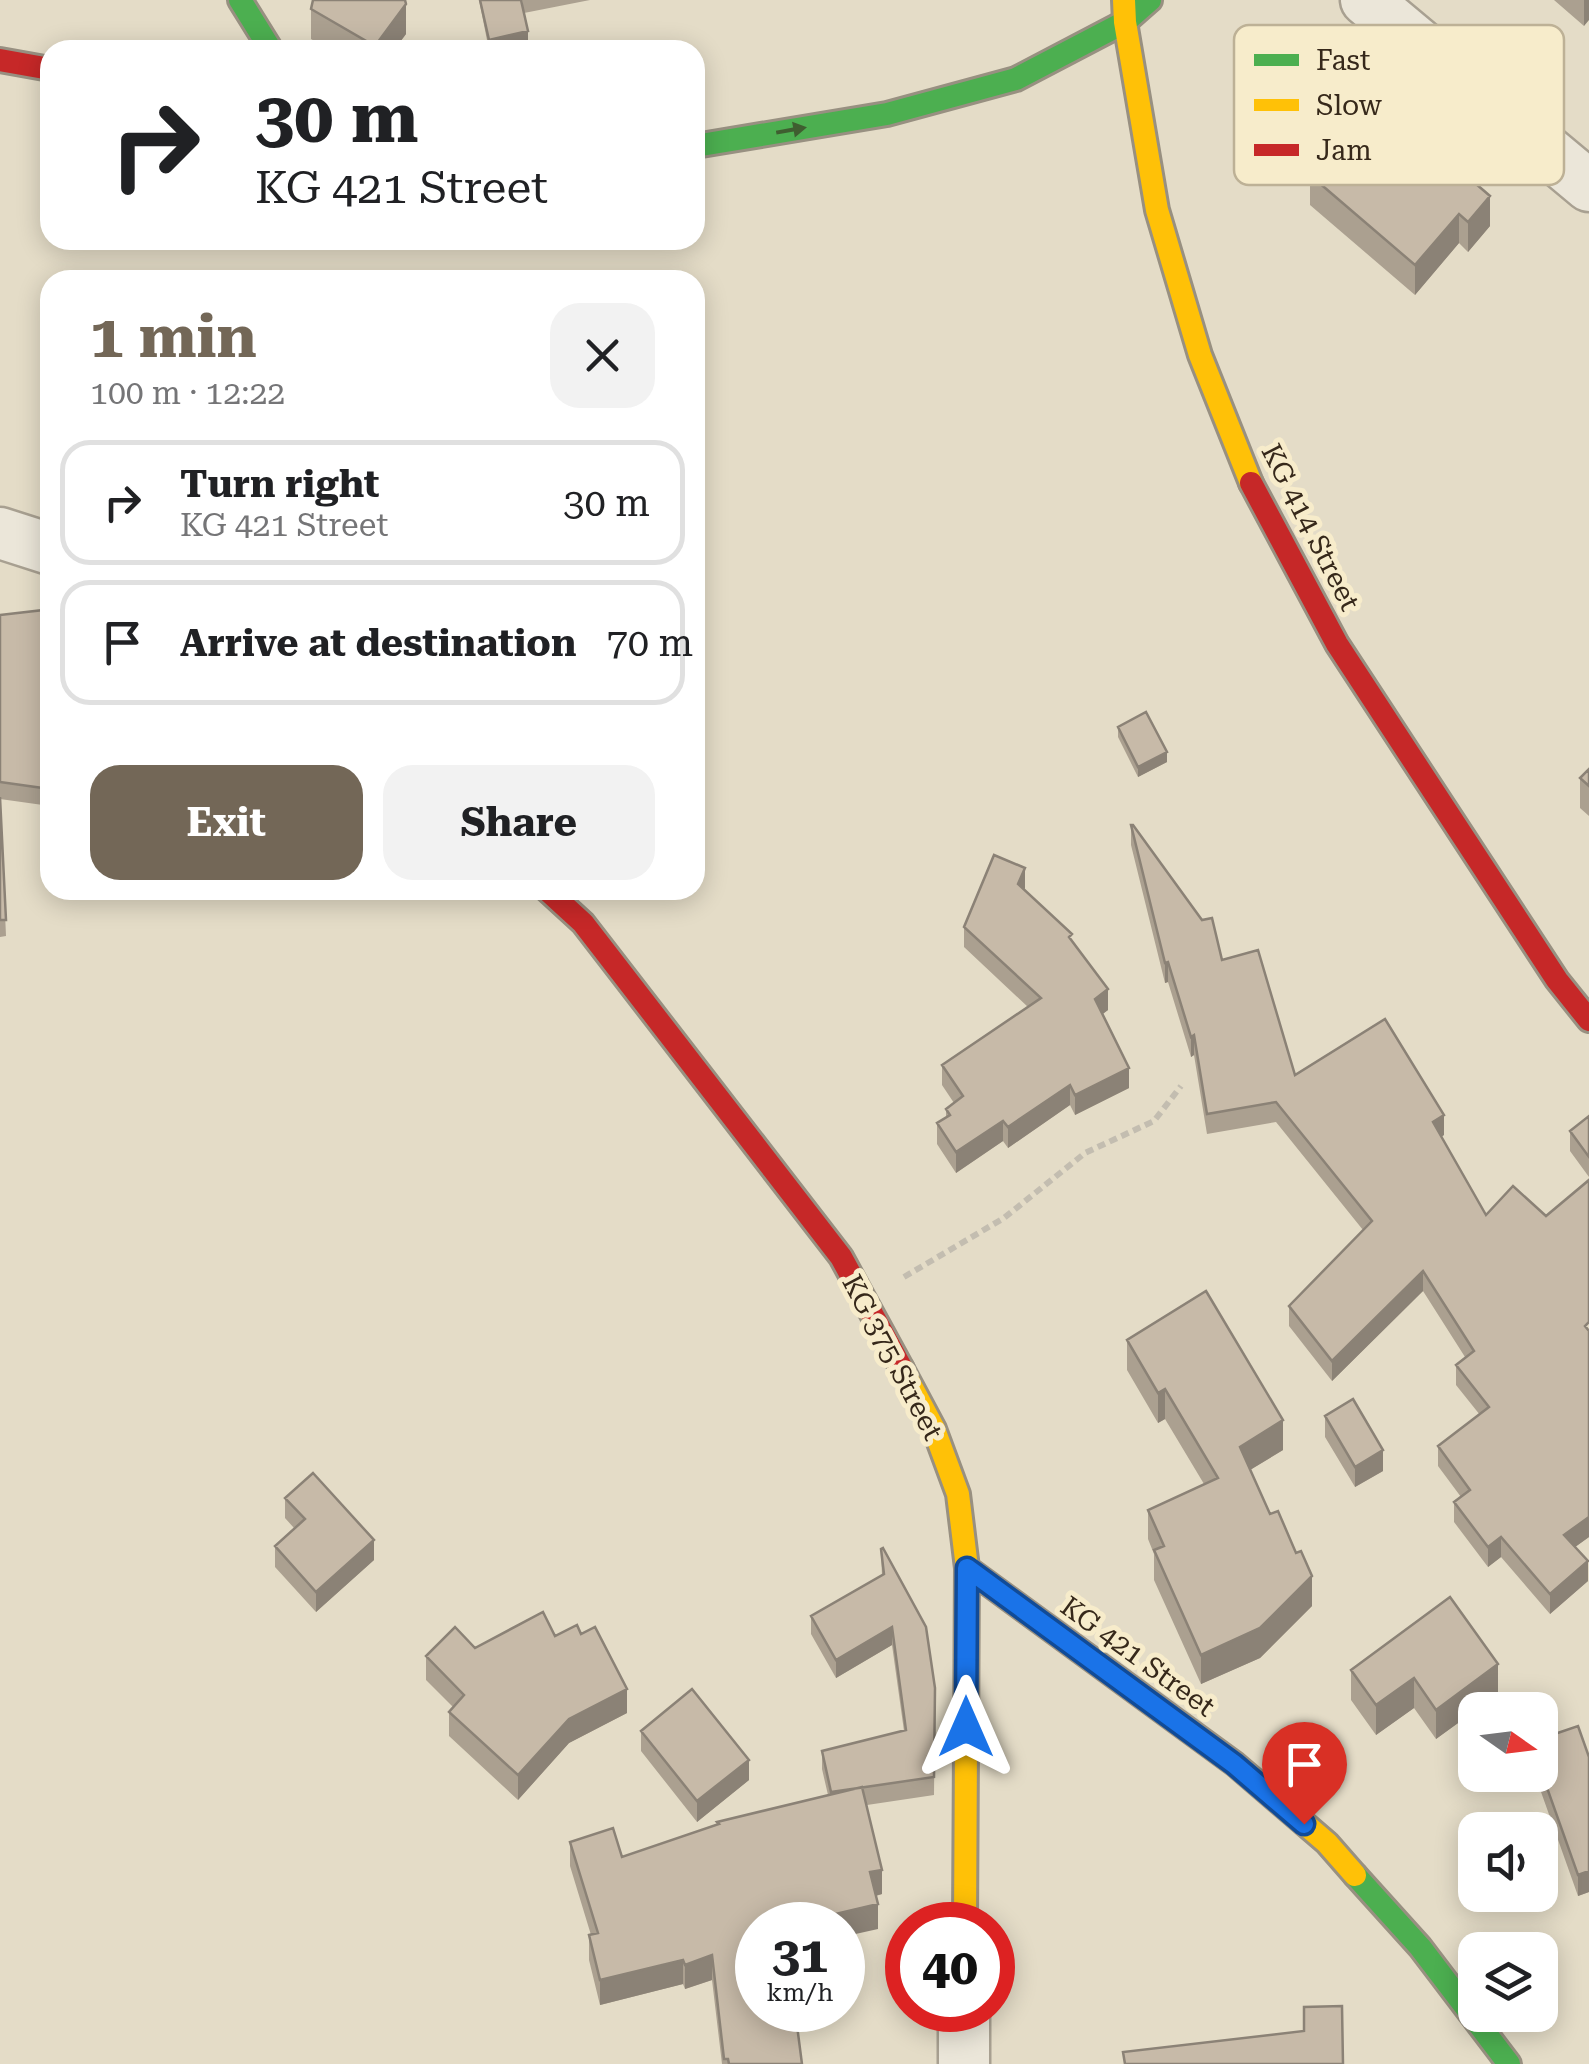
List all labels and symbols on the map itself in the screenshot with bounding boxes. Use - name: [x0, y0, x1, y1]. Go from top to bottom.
- legend: [1234, 25, 1564, 185]
- text: Fast: [1316, 44, 1370, 77]
- text: Slow: [1316, 89, 1383, 122]
- one-way arrow: [776, 122, 807, 137]
- text: Jam: [1316, 134, 1372, 167]
- street label: KG 414 Street: [1254, 439, 1367, 616]
- street label: KG 375 Street: [835, 1269, 950, 1445]
- street label: KG 421 Street: [1054, 1589, 1221, 1723]
- position arrow: [914, 1675, 1018, 1779]
- north arrow: [1458, 1692, 1558, 1792]
- pin: [1262, 1722, 1347, 1825]
- speed limit sign: 40: [885, 1902, 1015, 2032]

